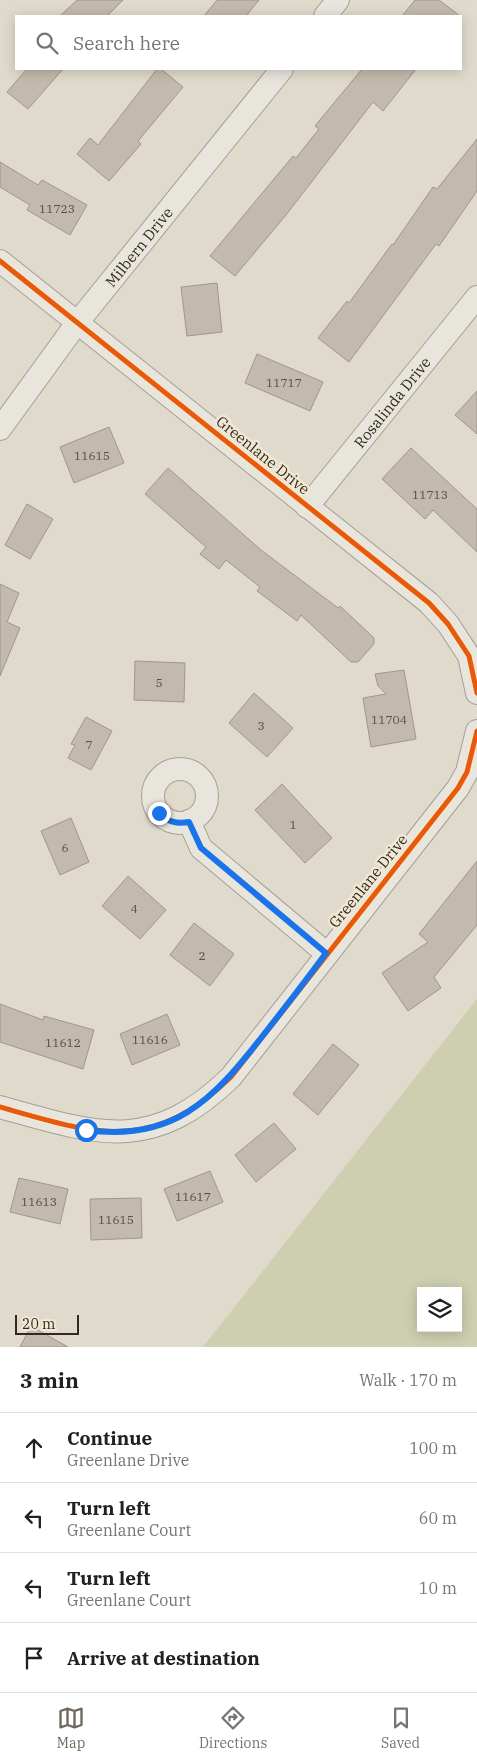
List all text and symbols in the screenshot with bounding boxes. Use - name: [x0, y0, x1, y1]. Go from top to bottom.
- search box: [15, 15, 462, 70]
- icon: search: [33, 29, 61, 57]
- text: Search here: [73, 31, 180, 55]
- house number: 11723: [39, 201, 75, 216]
- street label: Milbern Drive: [101, 203, 176, 291]
- street label: Rosalinda Drive: [350, 353, 434, 451]
- house number: 11717: [266, 375, 302, 390]
- street label: Greenlane Drive: [212, 412, 314, 498]
- house number: 11615: [74, 448, 110, 463]
- house number: 11713: [412, 487, 448, 502]
- house number: 5: [155, 675, 163, 690]
- house number: 11704: [371, 712, 407, 727]
- house number: 3: [257, 718, 265, 733]
- house number: 7: [85, 737, 93, 752]
- route end: [148, 802, 171, 825]
- house number: 1: [289, 817, 297, 832]
- street label: Greenlane Drive: [325, 830, 411, 932]
- house number: 6: [61, 840, 69, 855]
- house number: 4: [130, 901, 138, 916]
- house number: 2: [198, 948, 206, 963]
- house number: 11616: [132, 1032, 168, 1047]
- house number: 11612: [45, 1035, 81, 1050]
- route start: [75, 1119, 98, 1142]
- house number: 11617: [175, 1189, 211, 1204]
- house number: 11613: [21, 1194, 57, 1209]
- house number: 11615: [98, 1212, 134, 1227]
- map controls: [417, 1287, 462, 1332]
- button: layers: [417, 1287, 462, 1332]
- scale bar: [15, 1312, 79, 1335]
- text: 20 m: [22, 1315, 55, 1333]
- text: 3 min: [20, 1366, 79, 1394]
- text: Walk · 170 m: [359, 1370, 457, 1390]
- text: Continue: [67, 1426, 152, 1450]
- icon: ahead: [20, 1434, 48, 1462]
- text: 100 m: [409, 1438, 457, 1458]
- text: Greenlane Drive: [67, 1450, 189, 1470]
- text: Turn left: [67, 1496, 150, 1520]
- icon: left: [20, 1504, 48, 1532]
- text: 60 m: [419, 1508, 457, 1528]
- text: Greenlane Court: [67, 1520, 191, 1540]
- text: Turn left: [67, 1566, 150, 1590]
- icon: left: [20, 1574, 48, 1602]
- text: 10 m: [419, 1578, 457, 1598]
- text: Greenlane Court: [67, 1590, 191, 1610]
- icon: arrive: [20, 1644, 48, 1672]
- text: Arrive at destination: [67, 1646, 260, 1670]
- tab: Map: [57, 1704, 85, 1752]
- tab: Directions: [199, 1704, 267, 1752]
- tab: Saved: [381, 1704, 420, 1752]

